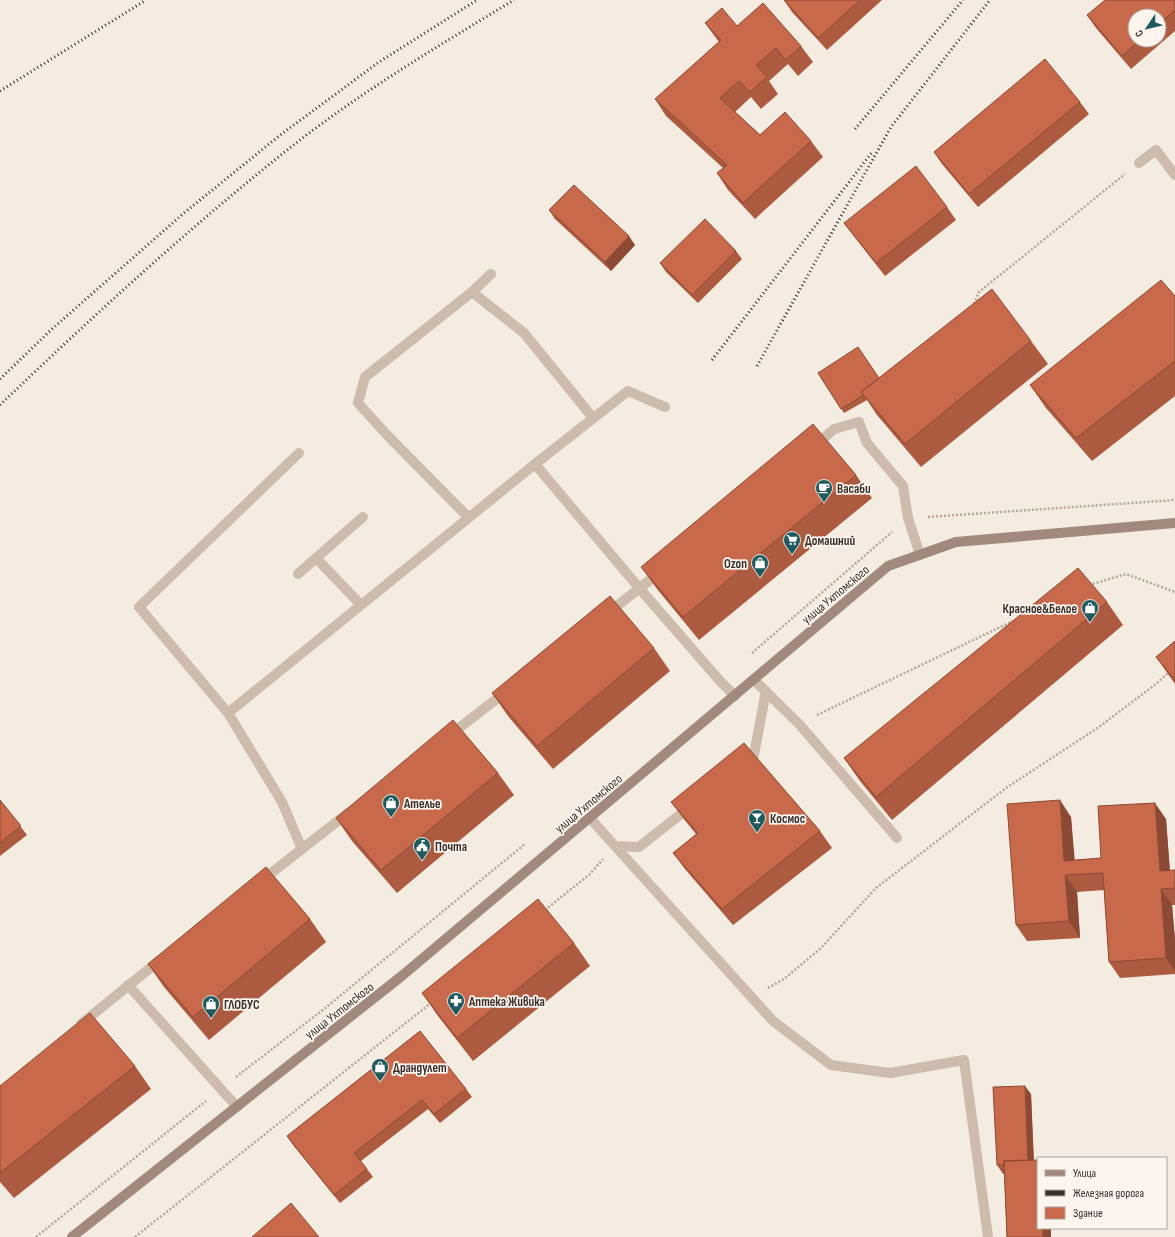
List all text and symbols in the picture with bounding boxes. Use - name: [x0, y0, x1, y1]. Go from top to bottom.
- north arrow: [1127, 8, 1167, 48]
- text: С: [1132, 27, 1146, 39]
- cafe icon: Васаби: [814, 478, 834, 503]
- place label: Васаби: [837, 481, 871, 497]
- supermarket icon: Домашний: [782, 530, 802, 555]
- place label: Домашний: [805, 533, 855, 549]
- shop icon: Ozon: [750, 553, 770, 578]
- place label: Ozon: [724, 556, 747, 572]
- street label: улица Ухтомского: [799, 562, 873, 628]
- shop icon: Красное&Белое: [1080, 598, 1100, 623]
- place label: Красное&Белое: [1003, 601, 1077, 617]
- street label: улица Ухтомского: [552, 771, 626, 837]
- shop icon: Ателье: [381, 793, 401, 818]
- place label: Ателье: [403, 796, 441, 812]
- bar icon: Космос: [747, 808, 767, 833]
- place label: Космос: [770, 811, 806, 827]
- public building icon: Почта: [412, 836, 432, 861]
- place label: Почта: [435, 839, 467, 855]
- street label: улица Ухтомского: [302, 979, 377, 1043]
- pharmacy icon: Аптека Живика: [446, 991, 466, 1016]
- shop icon: ГЛОБУС: [201, 994, 221, 1019]
- place label: Аптека Живика: [468, 994, 545, 1010]
- place label: ГЛОБУС: [224, 997, 260, 1013]
- shop icon: Драндулет: [370, 1057, 390, 1082]
- place label: Драндулет: [393, 1060, 447, 1076]
- legend: [1037, 1157, 1167, 1229]
- text: Улица: [1073, 1166, 1097, 1181]
- text: Железная дорога: [1073, 1186, 1145, 1201]
- text: Здание: [1073, 1206, 1103, 1221]

